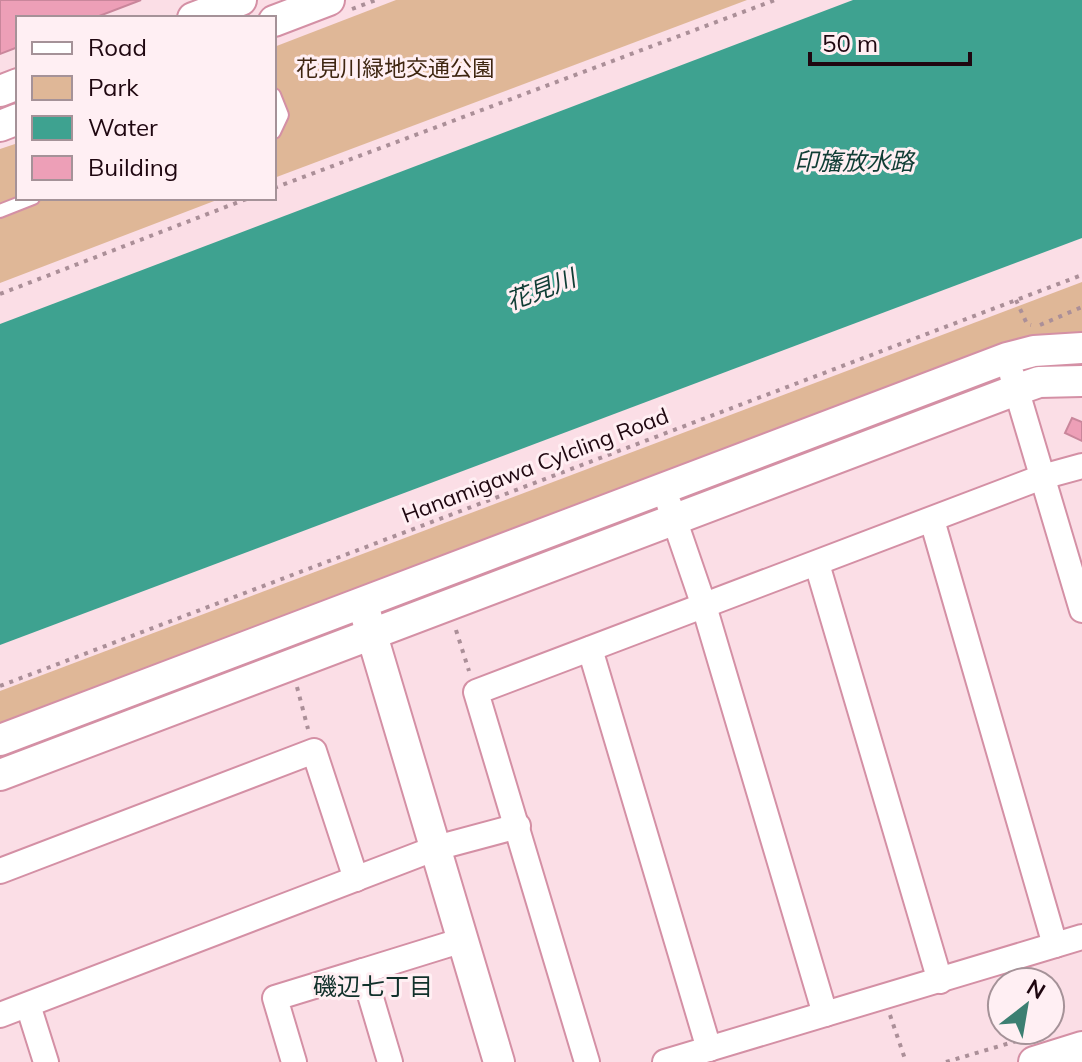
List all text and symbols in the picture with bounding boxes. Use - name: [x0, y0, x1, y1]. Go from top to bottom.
- legend: [16, 16, 276, 200]
- scale bar: [810, 16, 970, 66]
- text: 50 m: [822, 28, 878, 58]
- text: Road: [88, 32, 147, 62]
- park label: 花見川緑地交通公園: [296, 54, 494, 82]
- text: Park: [88, 72, 139, 102]
- text: Water: [88, 112, 158, 142]
- water label: 印旛放水路: [794, 146, 916, 176]
- text: Building: [88, 152, 178, 182]
- water label: 花見川: [502, 261, 582, 316]
- street label: Hanamigawa Cylcling Road: [398, 401, 672, 529]
- north arrow: [986, 966, 1066, 1046]
- district label: 磯辺七丁目: [313, 971, 433, 1001]
- text: N: [1022, 973, 1051, 1005]

